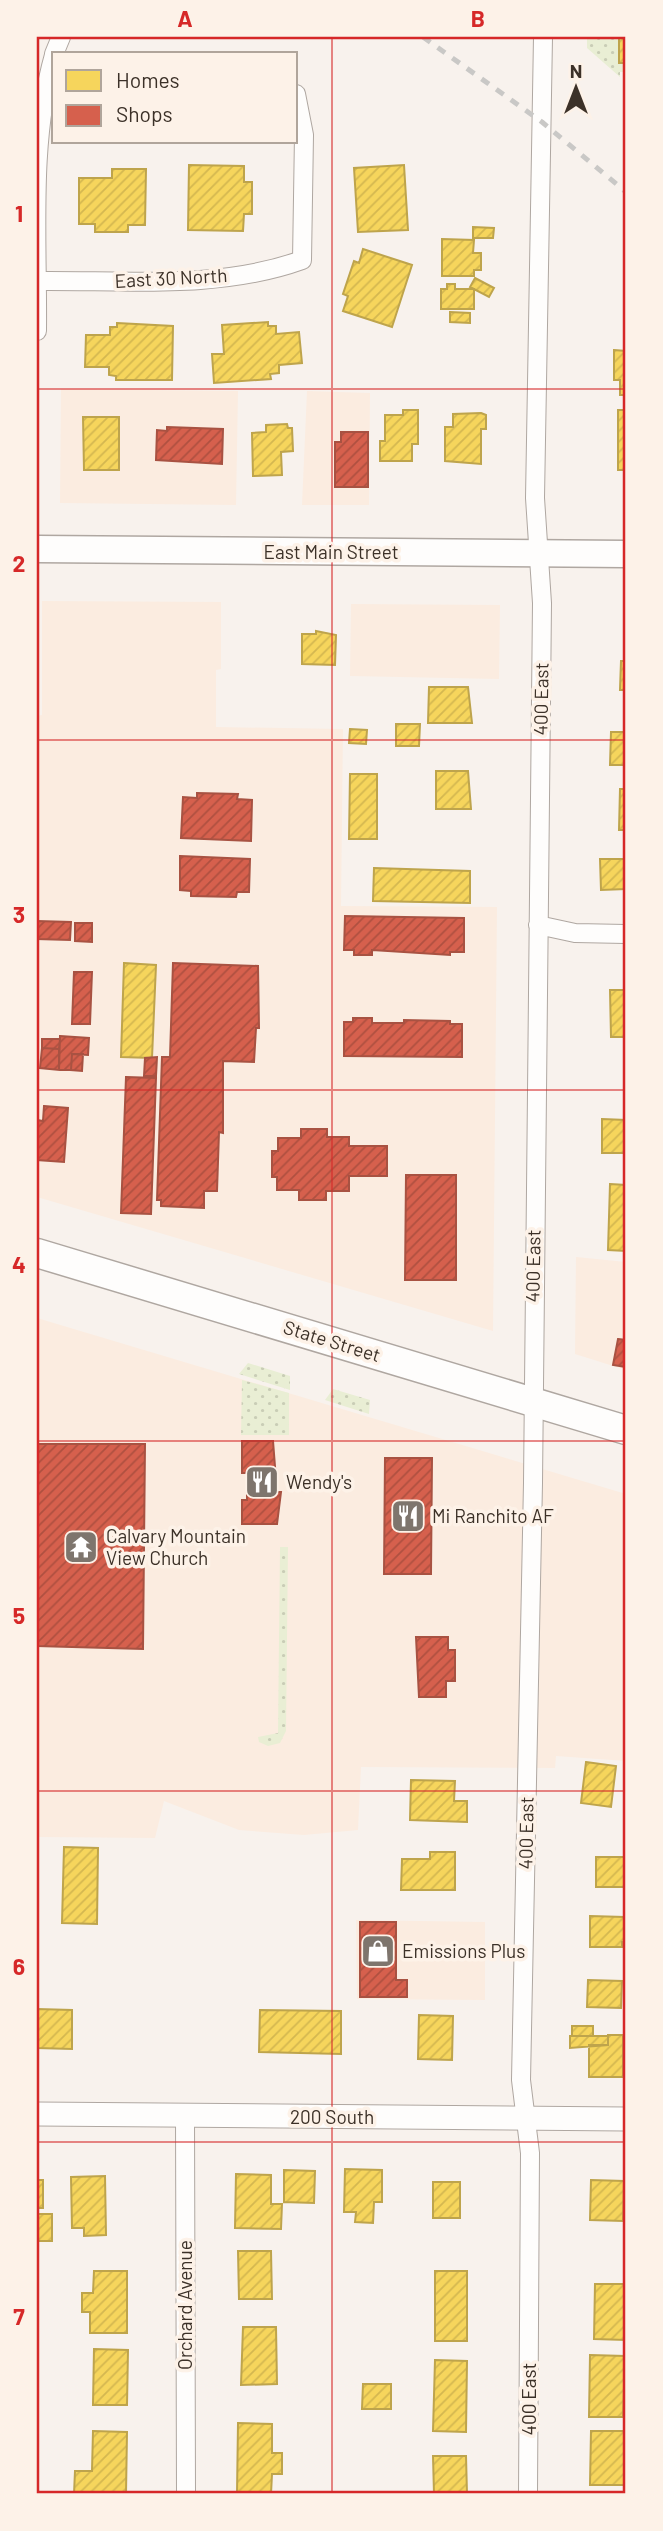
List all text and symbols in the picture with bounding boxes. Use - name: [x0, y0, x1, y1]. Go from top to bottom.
- text: A: [177, 4, 193, 32]
- text: B: [471, 4, 485, 32]
- legend: [52, 52, 298, 144]
- north arrow: [540, 52, 610, 122]
- text: N: [570, 59, 582, 82]
- text: Homes: [116, 67, 180, 92]
- text: Shops: [116, 101, 173, 126]
- text: 1: [15, 199, 23, 227]
- street label: East 30 North: [114, 263, 228, 292]
- street label: East Main Street: [263, 540, 399, 563]
- text: 2: [13, 549, 25, 577]
- street label: 400 East: [528, 662, 553, 736]
- text: 3: [13, 900, 25, 928]
- street label: 400 East: [520, 1229, 545, 1303]
- text: 4: [12, 1250, 26, 1278]
- street label: State Street: [281, 1315, 383, 1366]
- restaurant icon: Wendy's: [243, 1463, 281, 1501]
- place label: Wendy's: [286, 1470, 352, 1493]
- restaurant icon: Mi Ranchito AF: [389, 1497, 427, 1535]
- place label: Mi Ranchito AF: [432, 1504, 554, 1527]
- place label: Calvary Mountain View Church: [106, 1524, 246, 1569]
- temple icon: Calvary Mountain View Church: [62, 1528, 100, 1566]
- text: 5: [13, 1601, 25, 1629]
- street label: 400 East: [513, 1796, 538, 1870]
- shop icon: Emissions Plus: [359, 1932, 397, 1970]
- place label: Emissions Plus: [402, 1939, 525, 1962]
- text: 6: [13, 1952, 25, 1980]
- street label: 200 South: [290, 2105, 374, 2128]
- street label: Orchard Avenue: [173, 2240, 196, 2370]
- text: 7: [13, 2302, 25, 2330]
- street label: 400 East: [517, 2363, 540, 2435]

